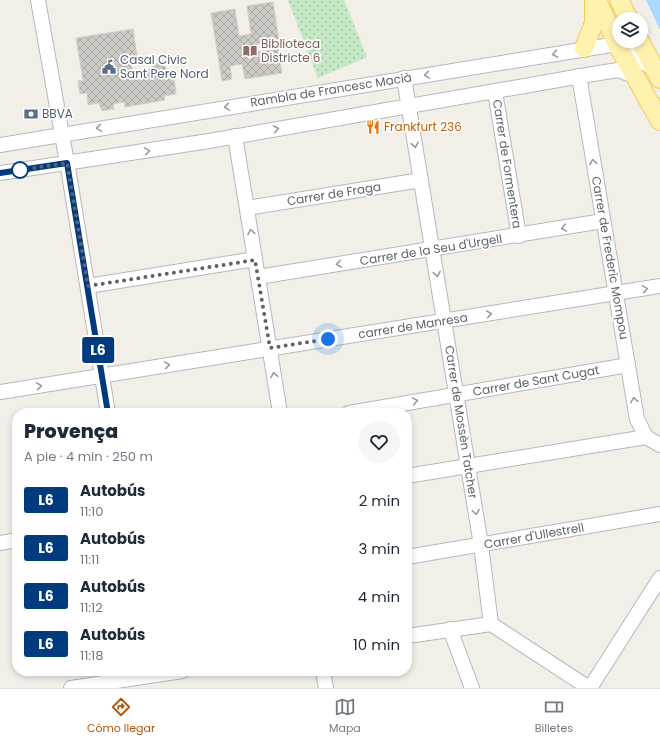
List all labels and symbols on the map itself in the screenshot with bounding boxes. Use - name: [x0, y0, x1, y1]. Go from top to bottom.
- place label: Biblioteca Districte 6: [261, 35, 320, 66]
- library icon: Biblioteca Districte 6: [242, 43, 258, 59]
- one-way arrow: [552, 50, 558, 58]
- place label: Casal Civic Sant Pere Nord: [120, 51, 209, 82]
- public building icon: Casal Civic Sant Pere Nord: [101, 59, 117, 75]
- street label: Rambla de Francesc Macià: [249, 68, 413, 111]
- one-way arrow: [424, 70, 430, 79]
- street label: Carrer de Formentera: [489, 98, 526, 230]
- one-way arrow: [224, 102, 230, 111]
- place label: BBVA: [42, 105, 73, 122]
- bank icon: BBVA: [23, 106, 39, 122]
- place label: Frankfurt 236: [384, 118, 462, 135]
- restaurant icon: Frankfurt 236: [365, 119, 381, 135]
- one-way arrow: [96, 123, 102, 132]
- one-way arrow: [273, 126, 279, 134]
- one-way arrow: [410, 142, 419, 148]
- one-way arrow: [144, 147, 150, 155]
- one-way arrow: [589, 159, 598, 165]
- unlabelled marker: [11, 161, 29, 179]
- street label: Carrer de Frederic Mompou: [588, 175, 633, 341]
- street label: Carrer de Fraga: [286, 178, 382, 209]
- one-way arrow: [561, 223, 568, 232]
- one-way arrow: [247, 229, 256, 236]
- street label: Carrer de la Seu d'Urgell: [359, 230, 503, 269]
- one-way arrow: [336, 259, 342, 268]
- one-way arrow: [432, 270, 441, 277]
- one-way arrow: [642, 285, 648, 294]
- street label: carrer de Manresa: [357, 308, 469, 343]
- one-way arrow: [486, 310, 492, 318]
- your location: [318, 329, 338, 349]
- line badge: L6: [80, 337, 116, 363]
- street label: Carrer de Mossèn Tatcher: [441, 344, 482, 500]
- one-way arrow: [164, 361, 170, 370]
- street label: Carrer de Sant Cugat: [471, 361, 600, 400]
- one-way arrow: [270, 371, 279, 378]
- one-way arrow: [35, 382, 42, 391]
- one-way arrow: [412, 397, 418, 406]
- one-way arrow: [630, 397, 639, 404]
- one-way arrow: [471, 509, 479, 516]
- street label: Carrer d'Ullestrell: [483, 518, 585, 553]

